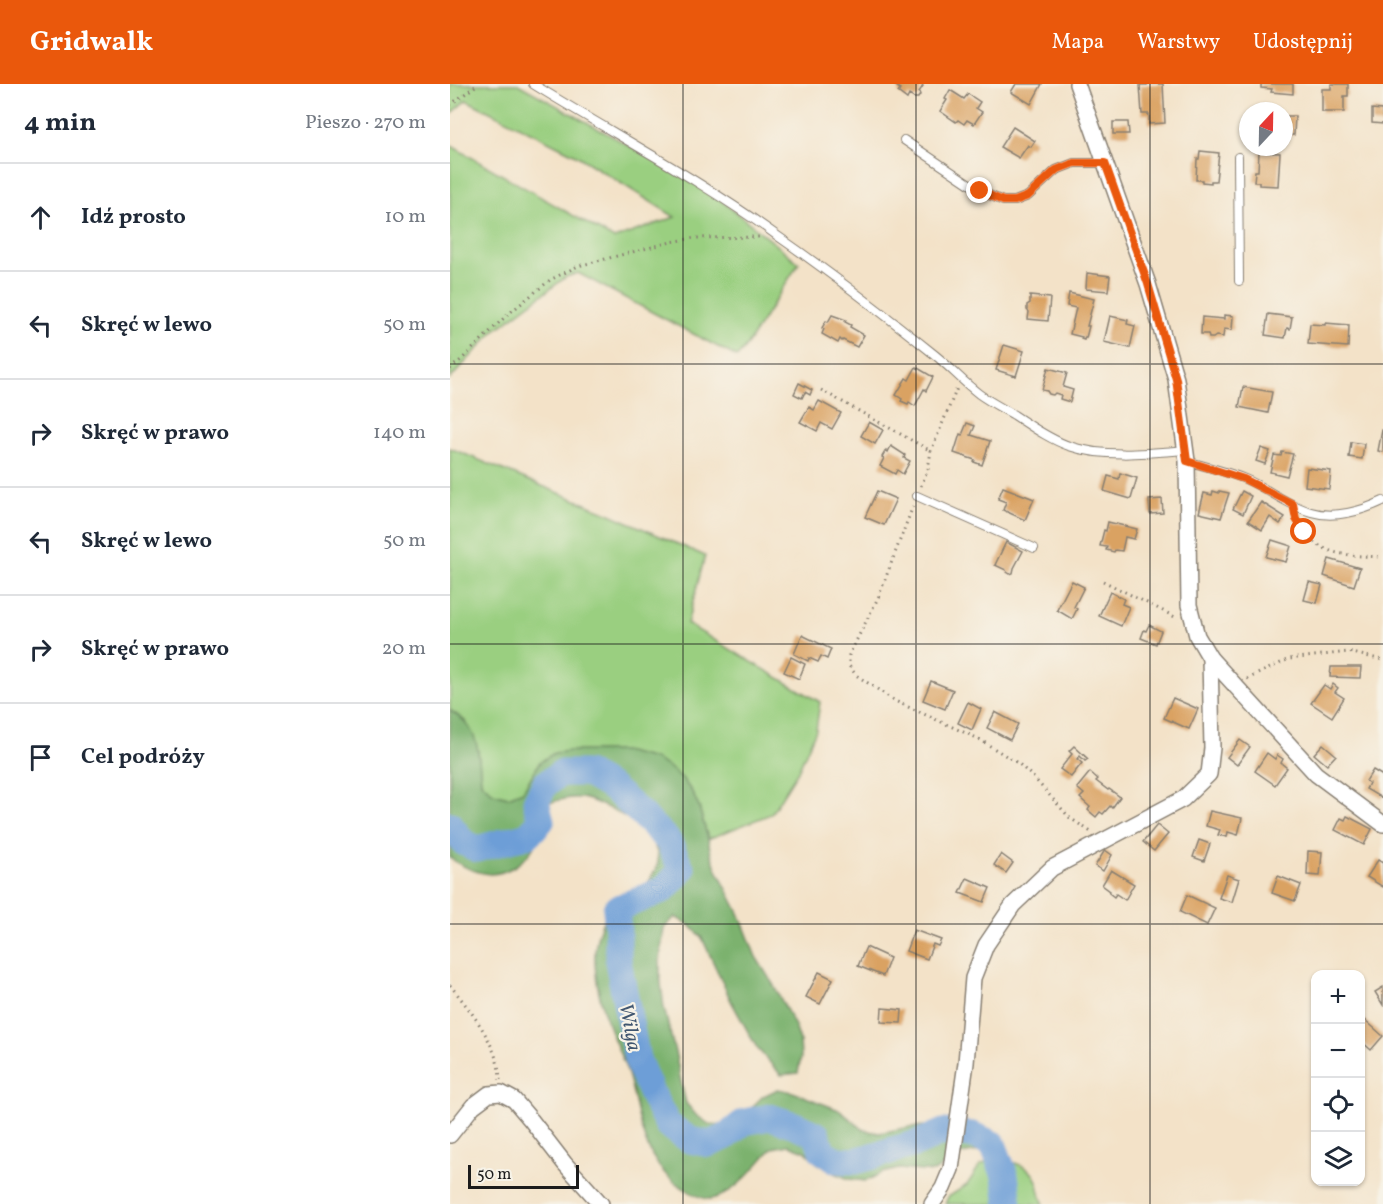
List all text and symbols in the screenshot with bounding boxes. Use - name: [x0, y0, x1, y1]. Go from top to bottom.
- text: Gridwalk: [30, 23, 153, 62]
- text: Mapa: [1052, 28, 1104, 57]
- text: Warstwy: [1137, 28, 1220, 57]
- text: Udostępnij: [1253, 28, 1353, 57]
- north arrow: [1239, 102, 1293, 156]
- text: 4 min: [24, 105, 96, 141]
- text: Pieszo · 270 m: [305, 109, 426, 137]
- route end: [966, 177, 992, 203]
- icon: ahead: [24, 201, 57, 234]
- text: Idź prosto: [81, 202, 186, 233]
- text: 10 m: [385, 203, 426, 231]
- icon: left: [24, 309, 57, 342]
- text: Skręć w lewo: [81, 310, 212, 341]
- text: 50 m: [383, 311, 426, 339]
- icon: right: [24, 417, 57, 450]
- text: Skręć w prawo: [81, 418, 229, 449]
- text: 140 m: [373, 419, 426, 447]
- route start: [1290, 518, 1316, 544]
- icon: left: [24, 525, 57, 558]
- text: Skręć w lewo: [81, 526, 212, 557]
- text: 50 m: [383, 527, 426, 555]
- icon: right: [24, 633, 57, 666]
- text: Skręć w prawo: [81, 634, 229, 665]
- text: 20 m: [382, 635, 426, 663]
- icon: arrive: [24, 741, 57, 774]
- text: Cel podróży: [81, 742, 205, 773]
- map controls: [1311, 970, 1365, 1186]
- button: +: [1311, 970, 1365, 1024]
- water label: Wilga: [611, 1001, 647, 1054]
- button: −: [1311, 1024, 1365, 1078]
- button: locate: [1311, 1078, 1365, 1132]
- button: layers: [1311, 1132, 1365, 1186]
- scale bar: [468, 1162, 579, 1190]
- text: 50 m: [477, 1164, 511, 1186]

